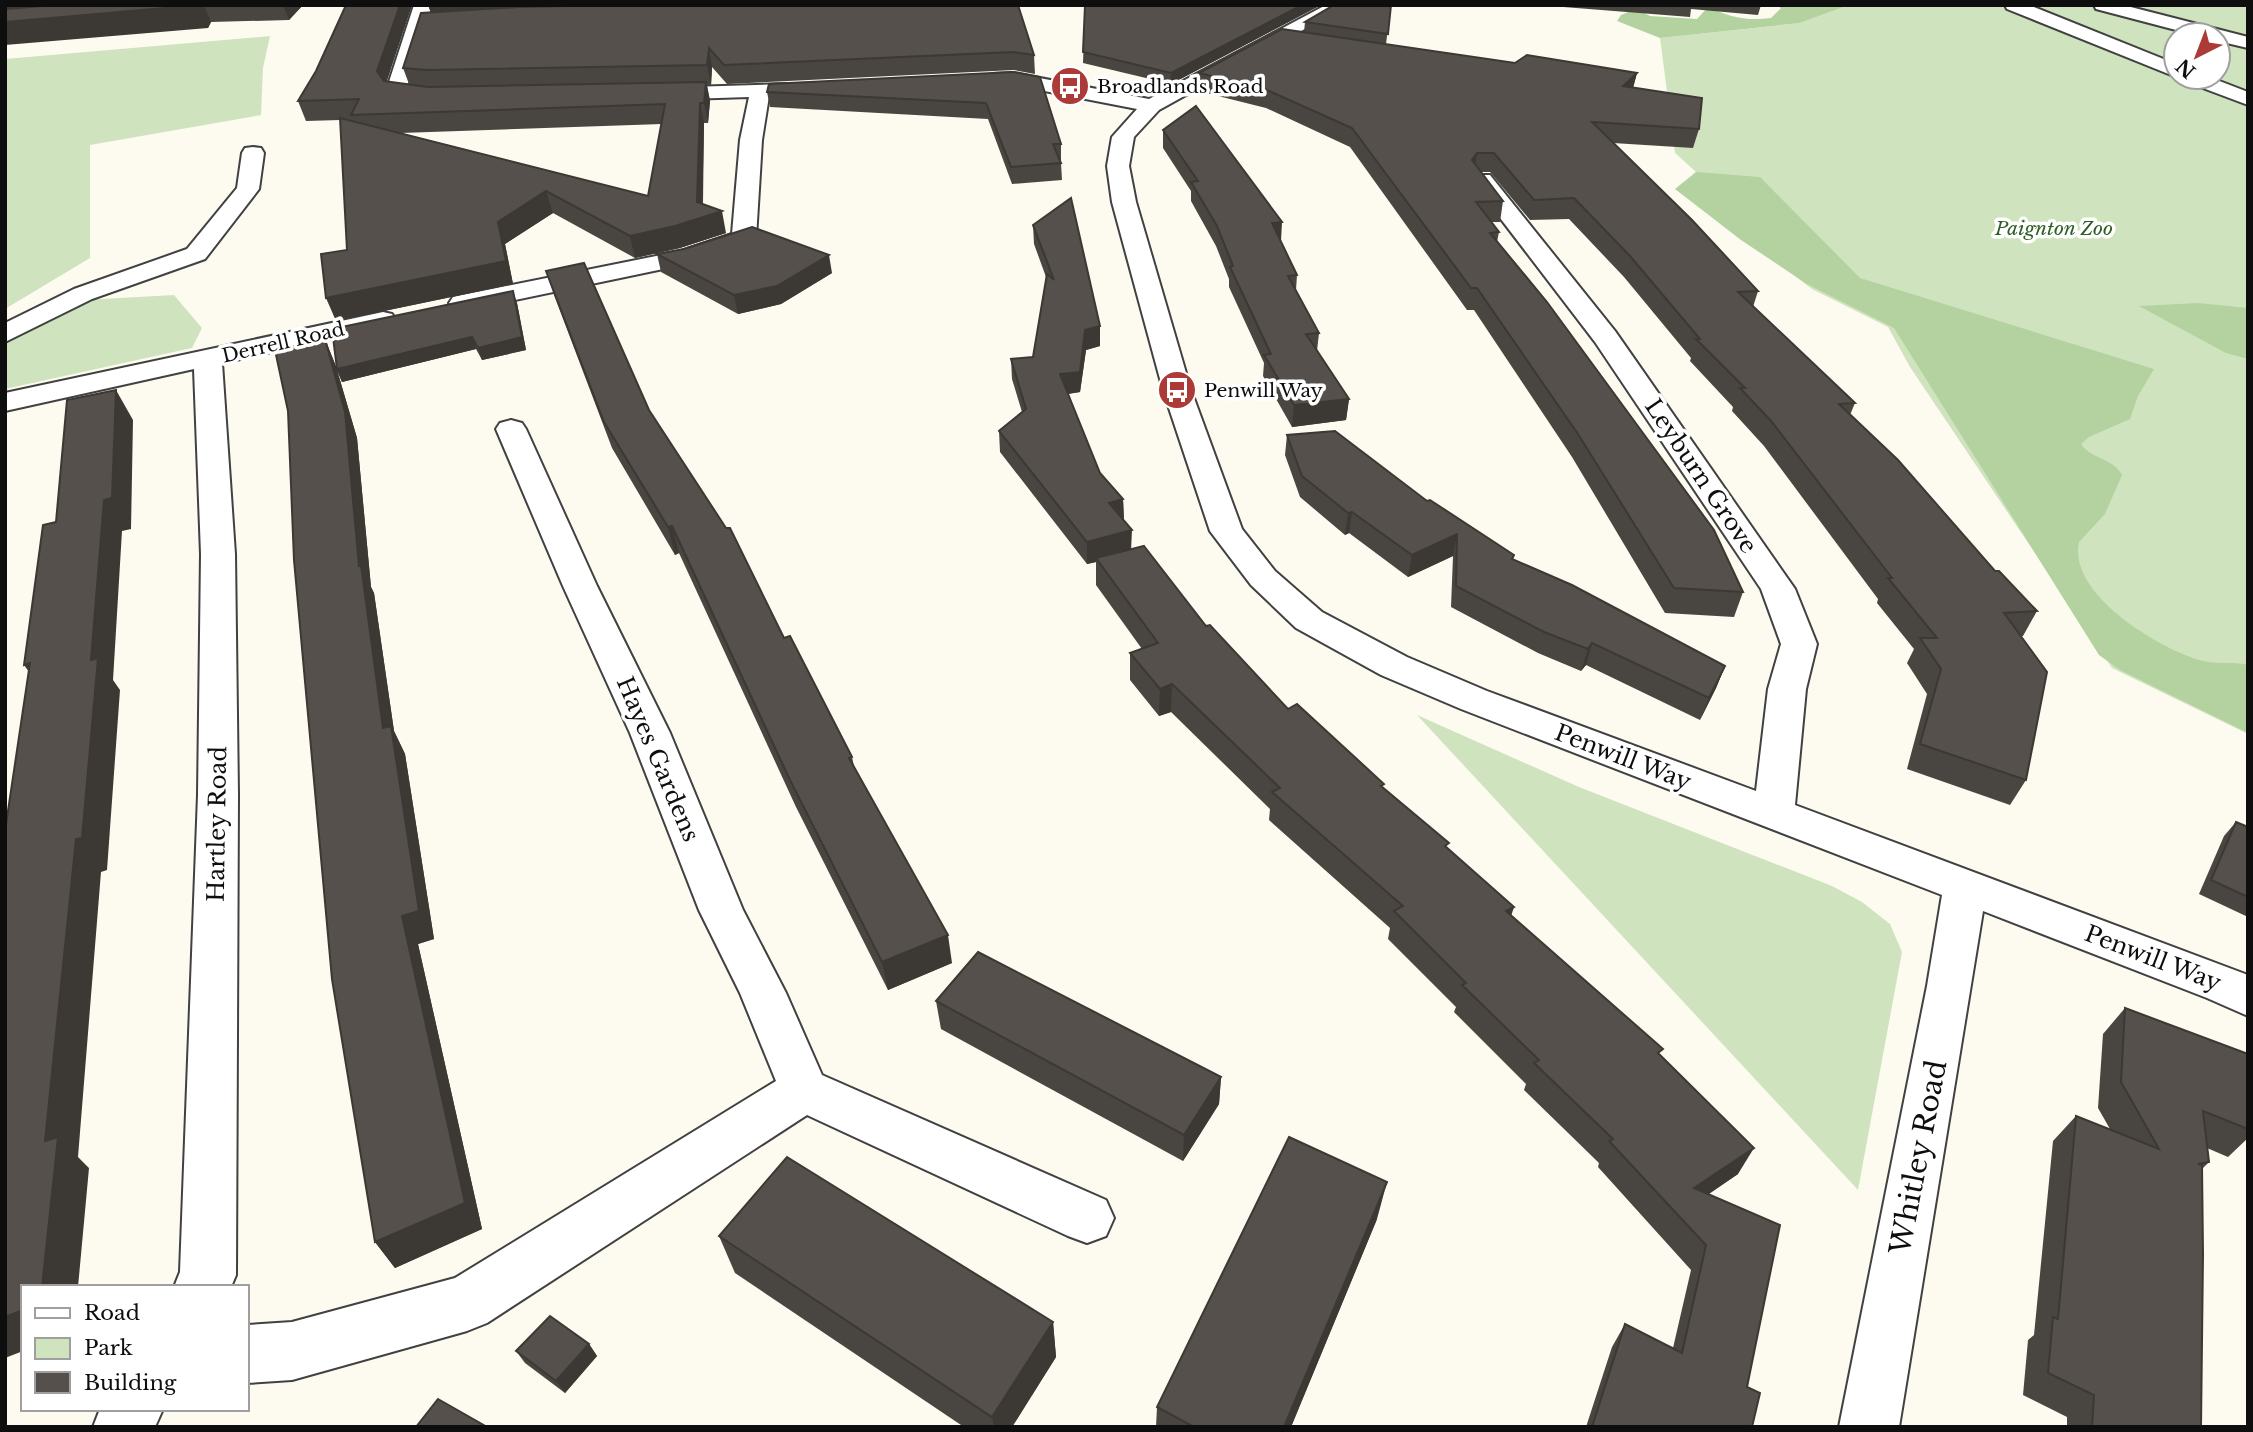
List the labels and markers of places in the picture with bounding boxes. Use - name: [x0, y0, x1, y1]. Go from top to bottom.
- bus stop icon: Broadlands Road: [1049, 65, 1091, 107]
- place label: Broadlands Road: [1097, 75, 1264, 98]
- bus stop icon: Penwill Way: [1156, 369, 1198, 411]
- place label: Penwill Way: [1204, 379, 1323, 402]

